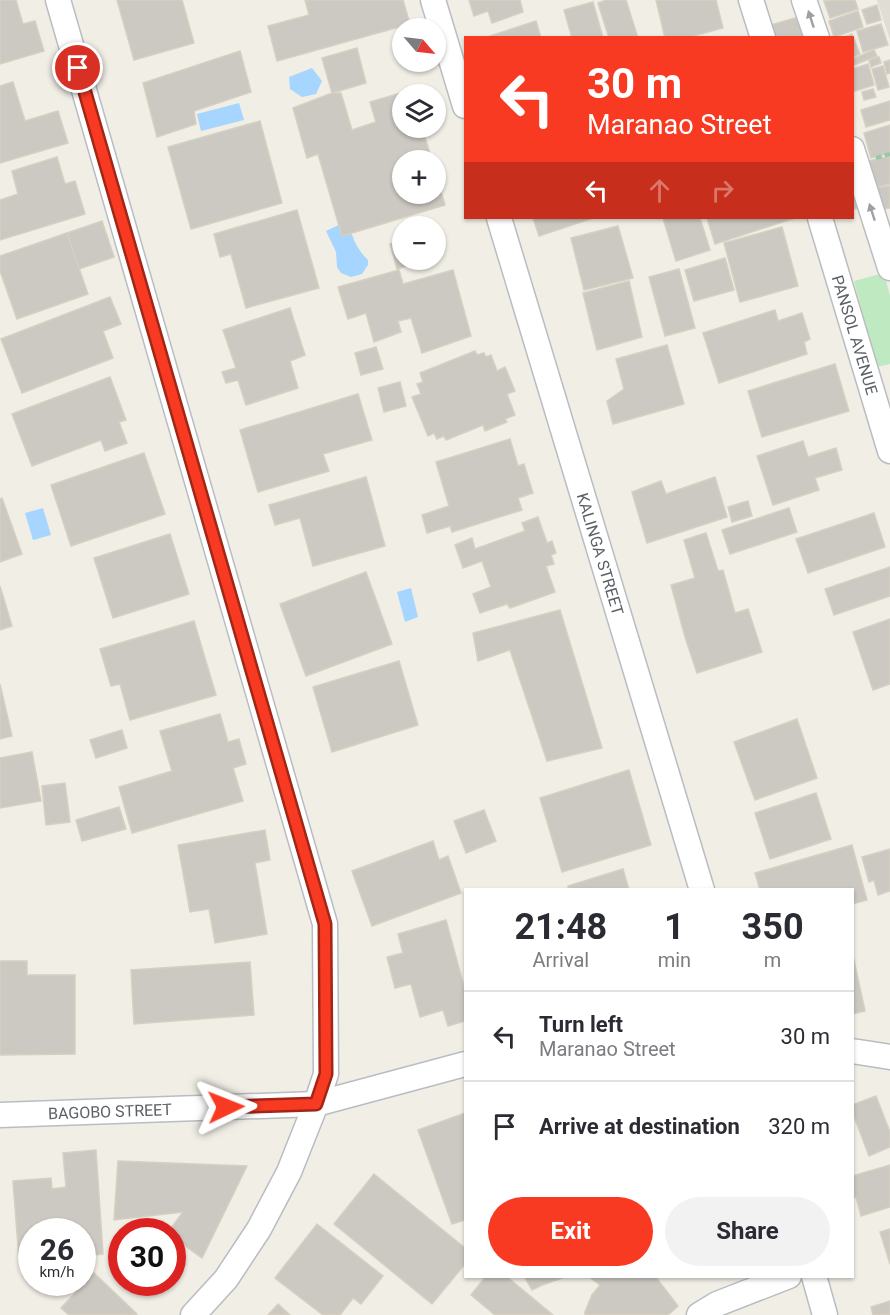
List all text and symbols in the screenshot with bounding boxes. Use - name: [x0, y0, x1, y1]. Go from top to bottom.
- one-way arrow: [805, 10, 815, 28]
- north arrow: [392, 18, 446, 72]
- map controls: [392, 18, 446, 270]
- pin: [52, 42, 103, 93]
- icon: arrive: [61, 51, 94, 84]
- text: 30 m: [587, 59, 682, 108]
- icon: left: [488, 60, 566, 138]
- button: layers: [392, 84, 446, 138]
- text: Maranao Street: [587, 109, 772, 141]
- button: +: [392, 150, 446, 204]
- icon: left: [580, 174, 613, 207]
- icon: ahead: [643, 174, 676, 207]
- icon: right: [706, 174, 739, 207]
- one-way arrow: [867, 203, 877, 221]
- button: −: [392, 216, 446, 270]
- street label: PANSOL AVENUE: [828, 273, 882, 397]
- street label: KALINGA STREET: [573, 491, 628, 618]
- text: 21:48: [514, 906, 607, 948]
- text: 1: [664, 906, 685, 948]
- text: 350: [742, 906, 804, 948]
- text: Arrival: [532, 948, 589, 972]
- text: min: [658, 948, 691, 972]
- text: m: [764, 948, 781, 972]
- text: Turn left: [539, 1012, 623, 1037]
- icon: left: [488, 1020, 521, 1053]
- text: 30 m: [781, 1024, 830, 1049]
- text: Maranao Street: [539, 1037, 676, 1061]
- position arrow: [194, 1075, 258, 1139]
- street label: BAGOBO STREET: [48, 1100, 173, 1123]
- icon: arrive: [488, 1110, 521, 1143]
- text: Arrive at destination: [539, 1114, 740, 1139]
- text: 320 m: [768, 1114, 830, 1139]
- button: Exit: [488, 1197, 653, 1266]
- button: Share: [665, 1197, 830, 1266]
- speed limit sign: 30: [108, 1218, 186, 1296]
- text: 26: [40, 1232, 74, 1267]
- text: km/h: [39, 1263, 75, 1281]

